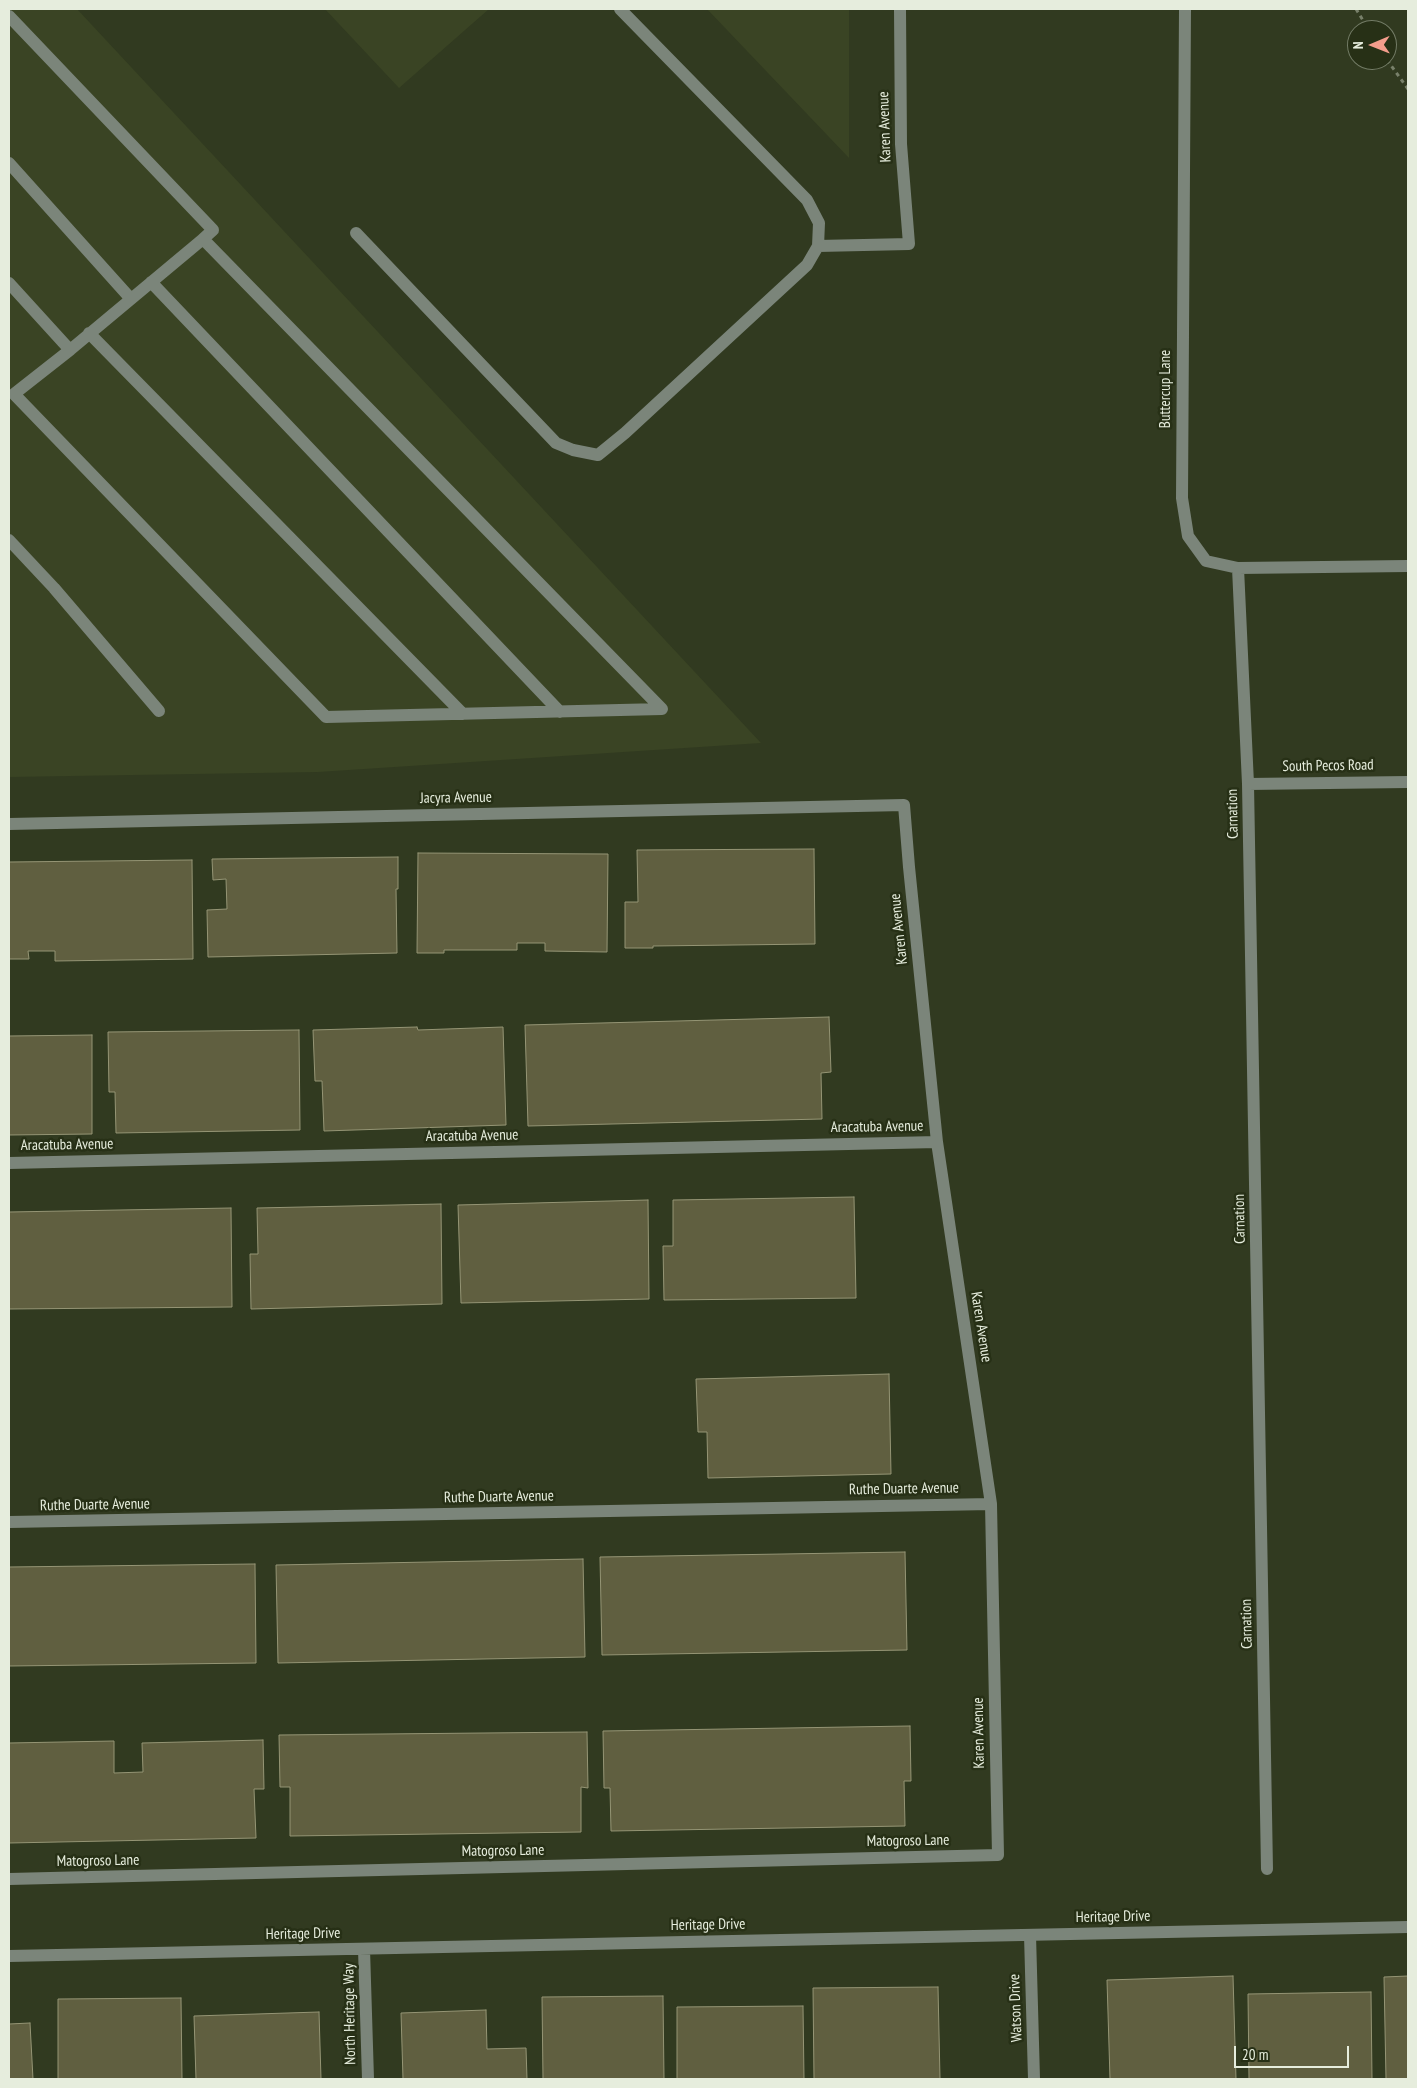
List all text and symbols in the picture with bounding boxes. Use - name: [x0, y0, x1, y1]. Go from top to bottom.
- north arrow: [1347, 20, 1397, 70]
- text: N: [1349, 41, 1367, 49]
- street label: Karen Avenue: [875, 91, 895, 163]
- street label: Buttercup Lane: [1157, 350, 1175, 428]
- street label: South Pecos Road: [1282, 756, 1374, 776]
- street label: Jacyra Avenue: [420, 788, 492, 808]
- street label: Carnation: [1224, 789, 1242, 839]
- street label: Karen Avenue: [886, 893, 912, 965]
- street label: Aracatuba Avenue: [830, 1117, 924, 1137]
- street label: Aracatuba Avenue: [425, 1126, 519, 1146]
- street label: Aracatuba Avenue: [20, 1135, 114, 1155]
- street label: Carnation: [1231, 1194, 1249, 1244]
- street label: Karen Avenue: [967, 1290, 995, 1364]
- street label: Ruthe Duarte Avenue: [849, 1479, 959, 1499]
- street label: Ruthe Duarte Avenue: [444, 1487, 554, 1507]
- street label: Ruthe Duarte Avenue: [40, 1495, 150, 1515]
- street label: Carnation: [1238, 1599, 1256, 1649]
- street label: Karen Avenue: [969, 1697, 989, 1769]
- street label: Matogroso Lane: [867, 1831, 949, 1851]
- street label: Matogroso Lane: [462, 1841, 544, 1861]
- street label: Matogroso Lane: [57, 1851, 139, 1871]
- street label: Heritage Drive: [1075, 1907, 1151, 1927]
- street label: Heritage Drive: [670, 1915, 746, 1935]
- street label: Heritage Drive: [265, 1924, 341, 1944]
- street label: North Heritage Way: [340, 1963, 360, 2065]
- street label: Watson Drive: [1006, 1974, 1026, 2042]
- scale bar: [1237, 2036, 1352, 2068]
- text: 20 m: [1242, 2045, 1268, 2064]

